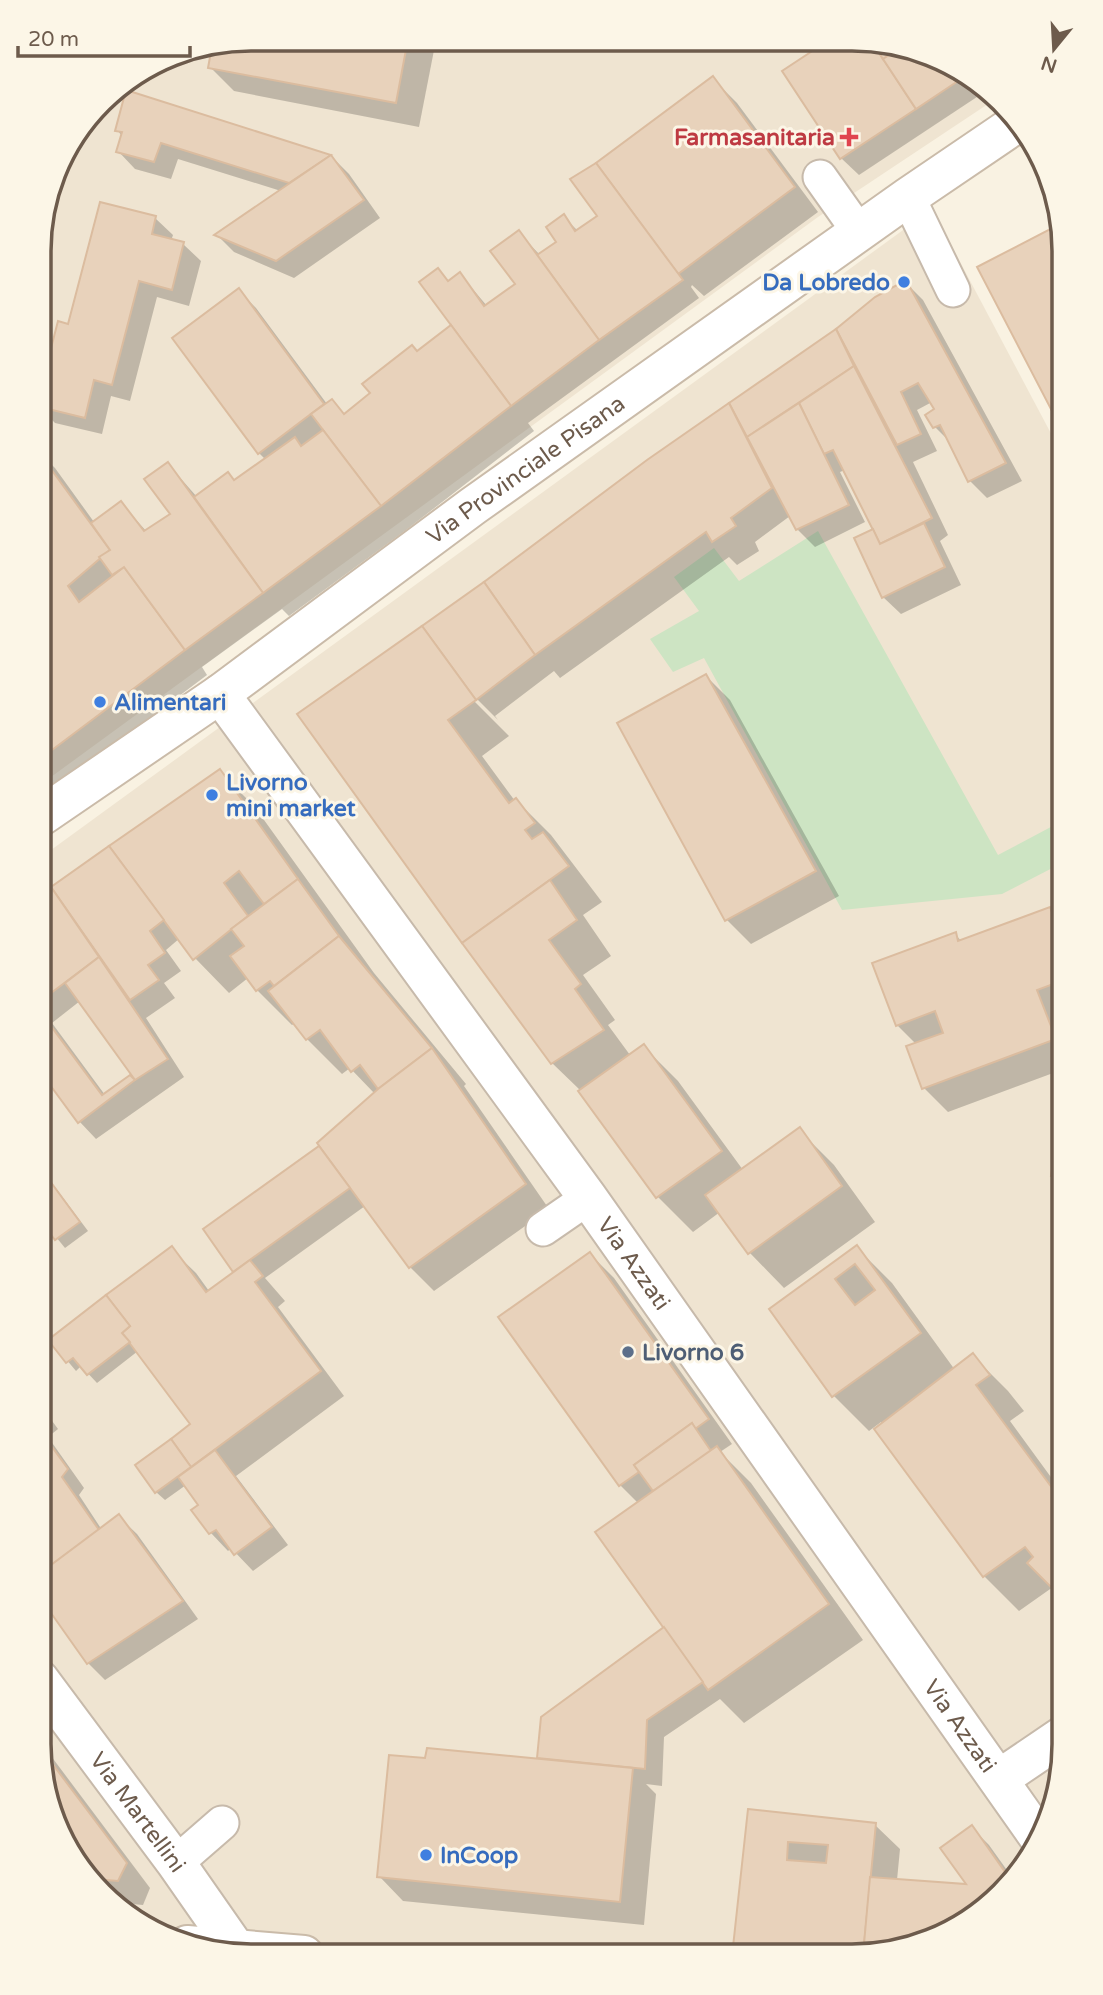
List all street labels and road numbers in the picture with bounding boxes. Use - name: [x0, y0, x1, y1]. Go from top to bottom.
- street label: Via Provinciale Pisana: [421, 390, 631, 551]
- street label: Via Azzati: [591, 1212, 676, 1316]
- street label: Via Azzati: [917, 1674, 1002, 1779]
- street label: Via Martellini: [83, 1747, 191, 1878]

